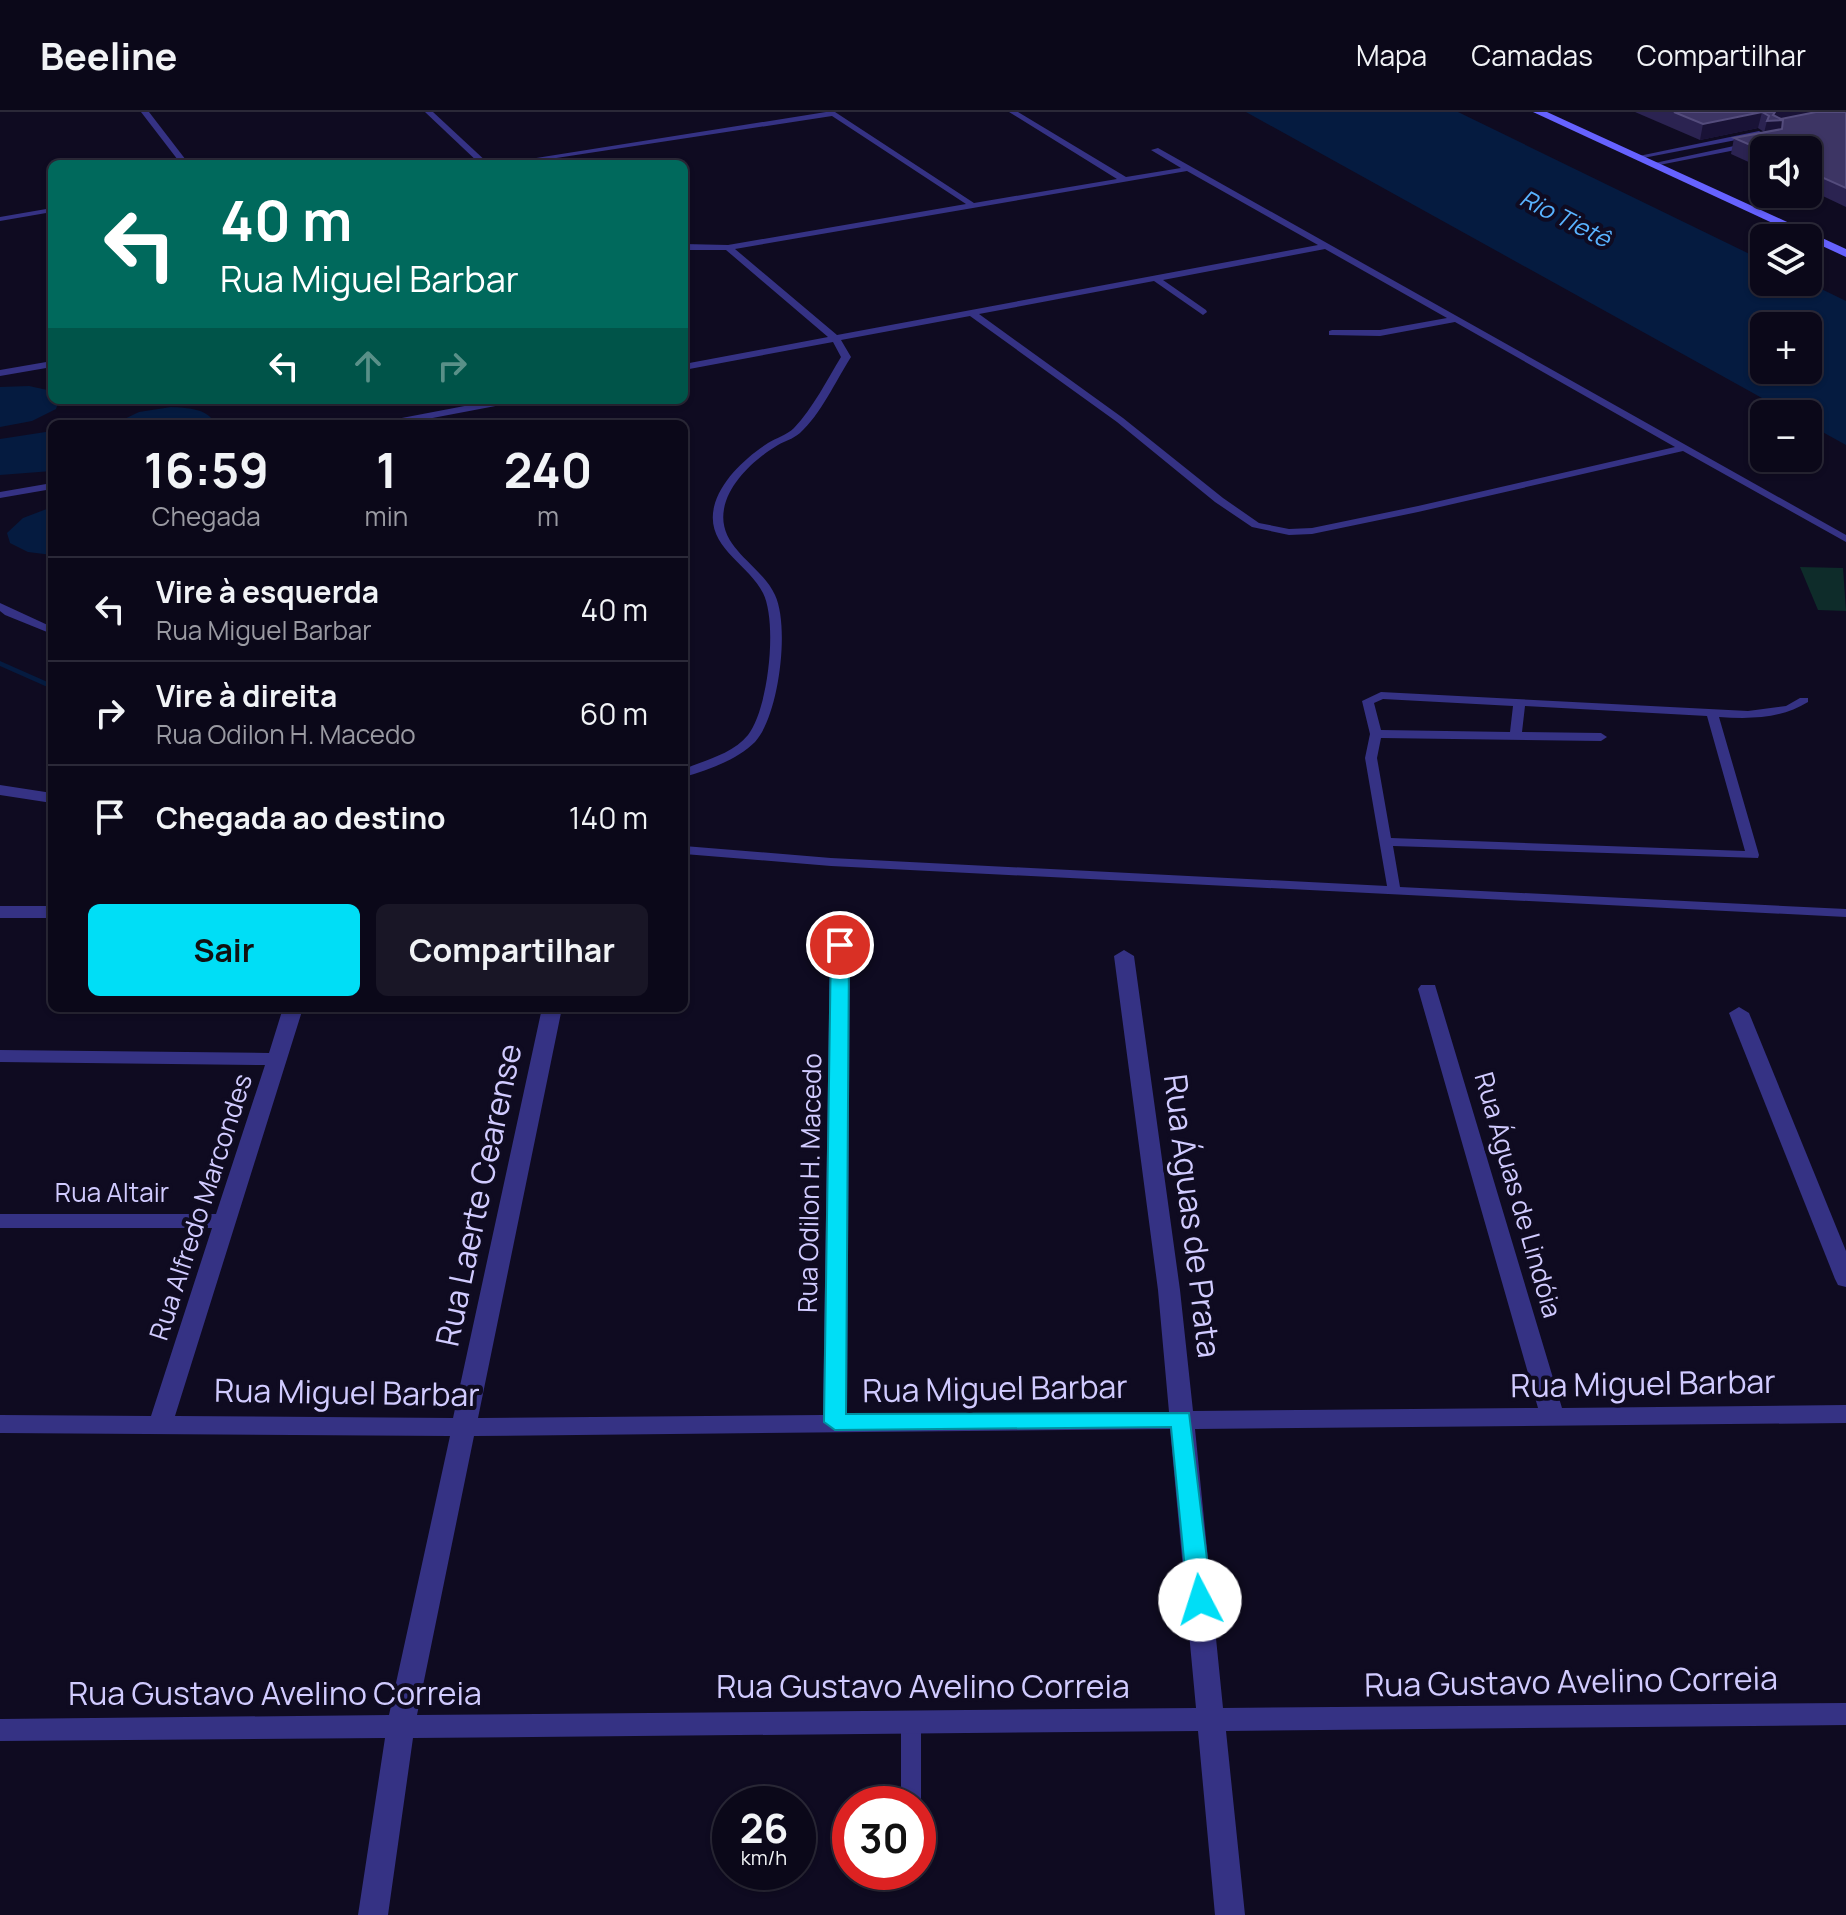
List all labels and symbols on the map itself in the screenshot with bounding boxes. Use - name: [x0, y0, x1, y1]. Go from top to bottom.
- water label: Rio Tietê: [1515, 181, 1618, 255]
- pin: [806, 911, 874, 979]
- street label: Rua Laerte Cearense: [424, 1040, 532, 1350]
- street label: Rua Odilon H. Macedo: [789, 1053, 829, 1313]
- street label: Rua Águas de Lindóia: [1467, 1068, 1571, 1322]
- street label: Rua Alfredo Marcondes: [140, 1069, 260, 1344]
- street label: Rua Águas de Prata: [1154, 1072, 1232, 1360]
- street label: Rua Altair: [55, 1174, 169, 1210]
- street label: Rua Miguel Barbar: [1510, 1359, 1776, 1407]
- street label: Rua Miguel Barbar: [862, 1364, 1128, 1412]
- street label: Rua Miguel Barbar: [214, 1368, 480, 1416]
- position arrow: [1158, 1558, 1242, 1642]
- street label: Rua Gustavo Avelino Correia: [1364, 1655, 1778, 1707]
- street label: Rua Gustavo Avelino Correia: [716, 1664, 1130, 1708]
- street label: Rua Gustavo Avelino Correia: [68, 1671, 482, 1715]
- speed limit sign: 30: [832, 1786, 936, 1890]

